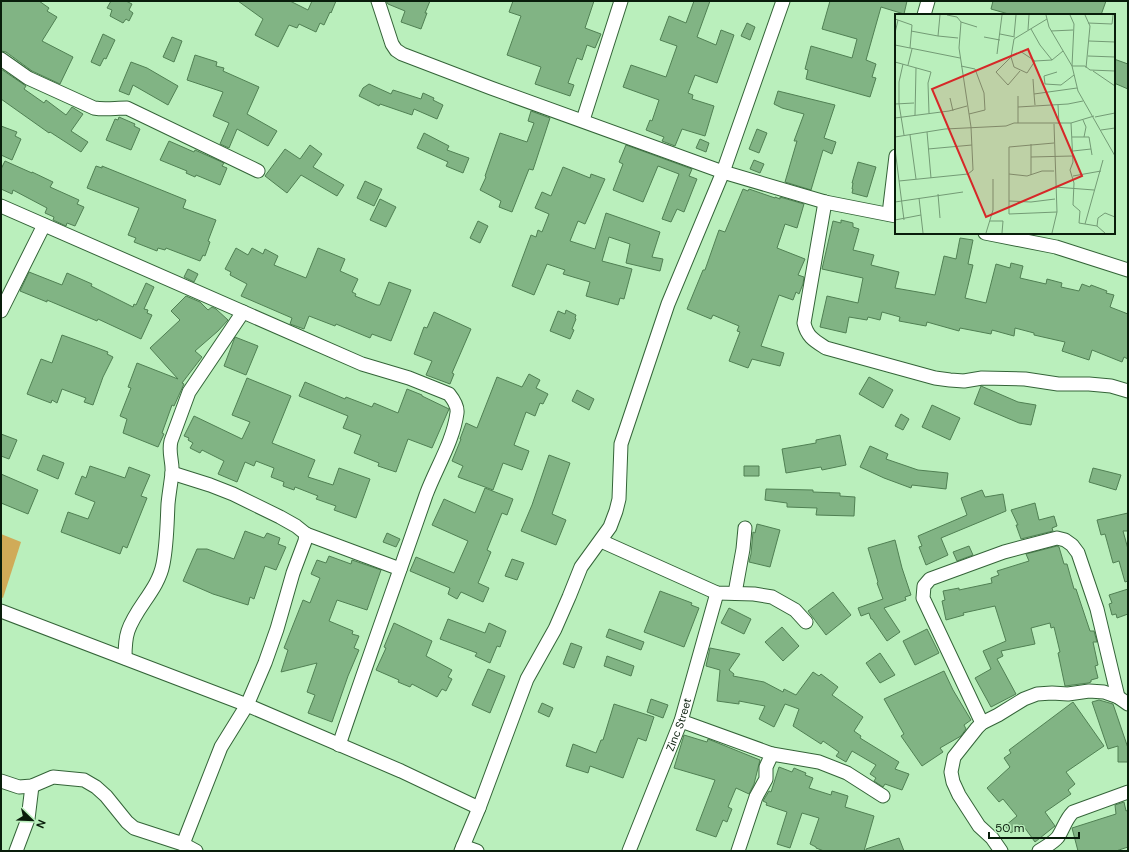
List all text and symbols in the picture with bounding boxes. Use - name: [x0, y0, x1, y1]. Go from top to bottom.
- inset map: [895, 14, 1115, 234]
- street label: Zinc Street: [663, 696, 694, 753]
- north arrow: [12, 800, 52, 840]
- scale bar: [989, 814, 1079, 840]
- text: N: [33, 817, 49, 830]
- text: 50 m: [995, 820, 1024, 836]

